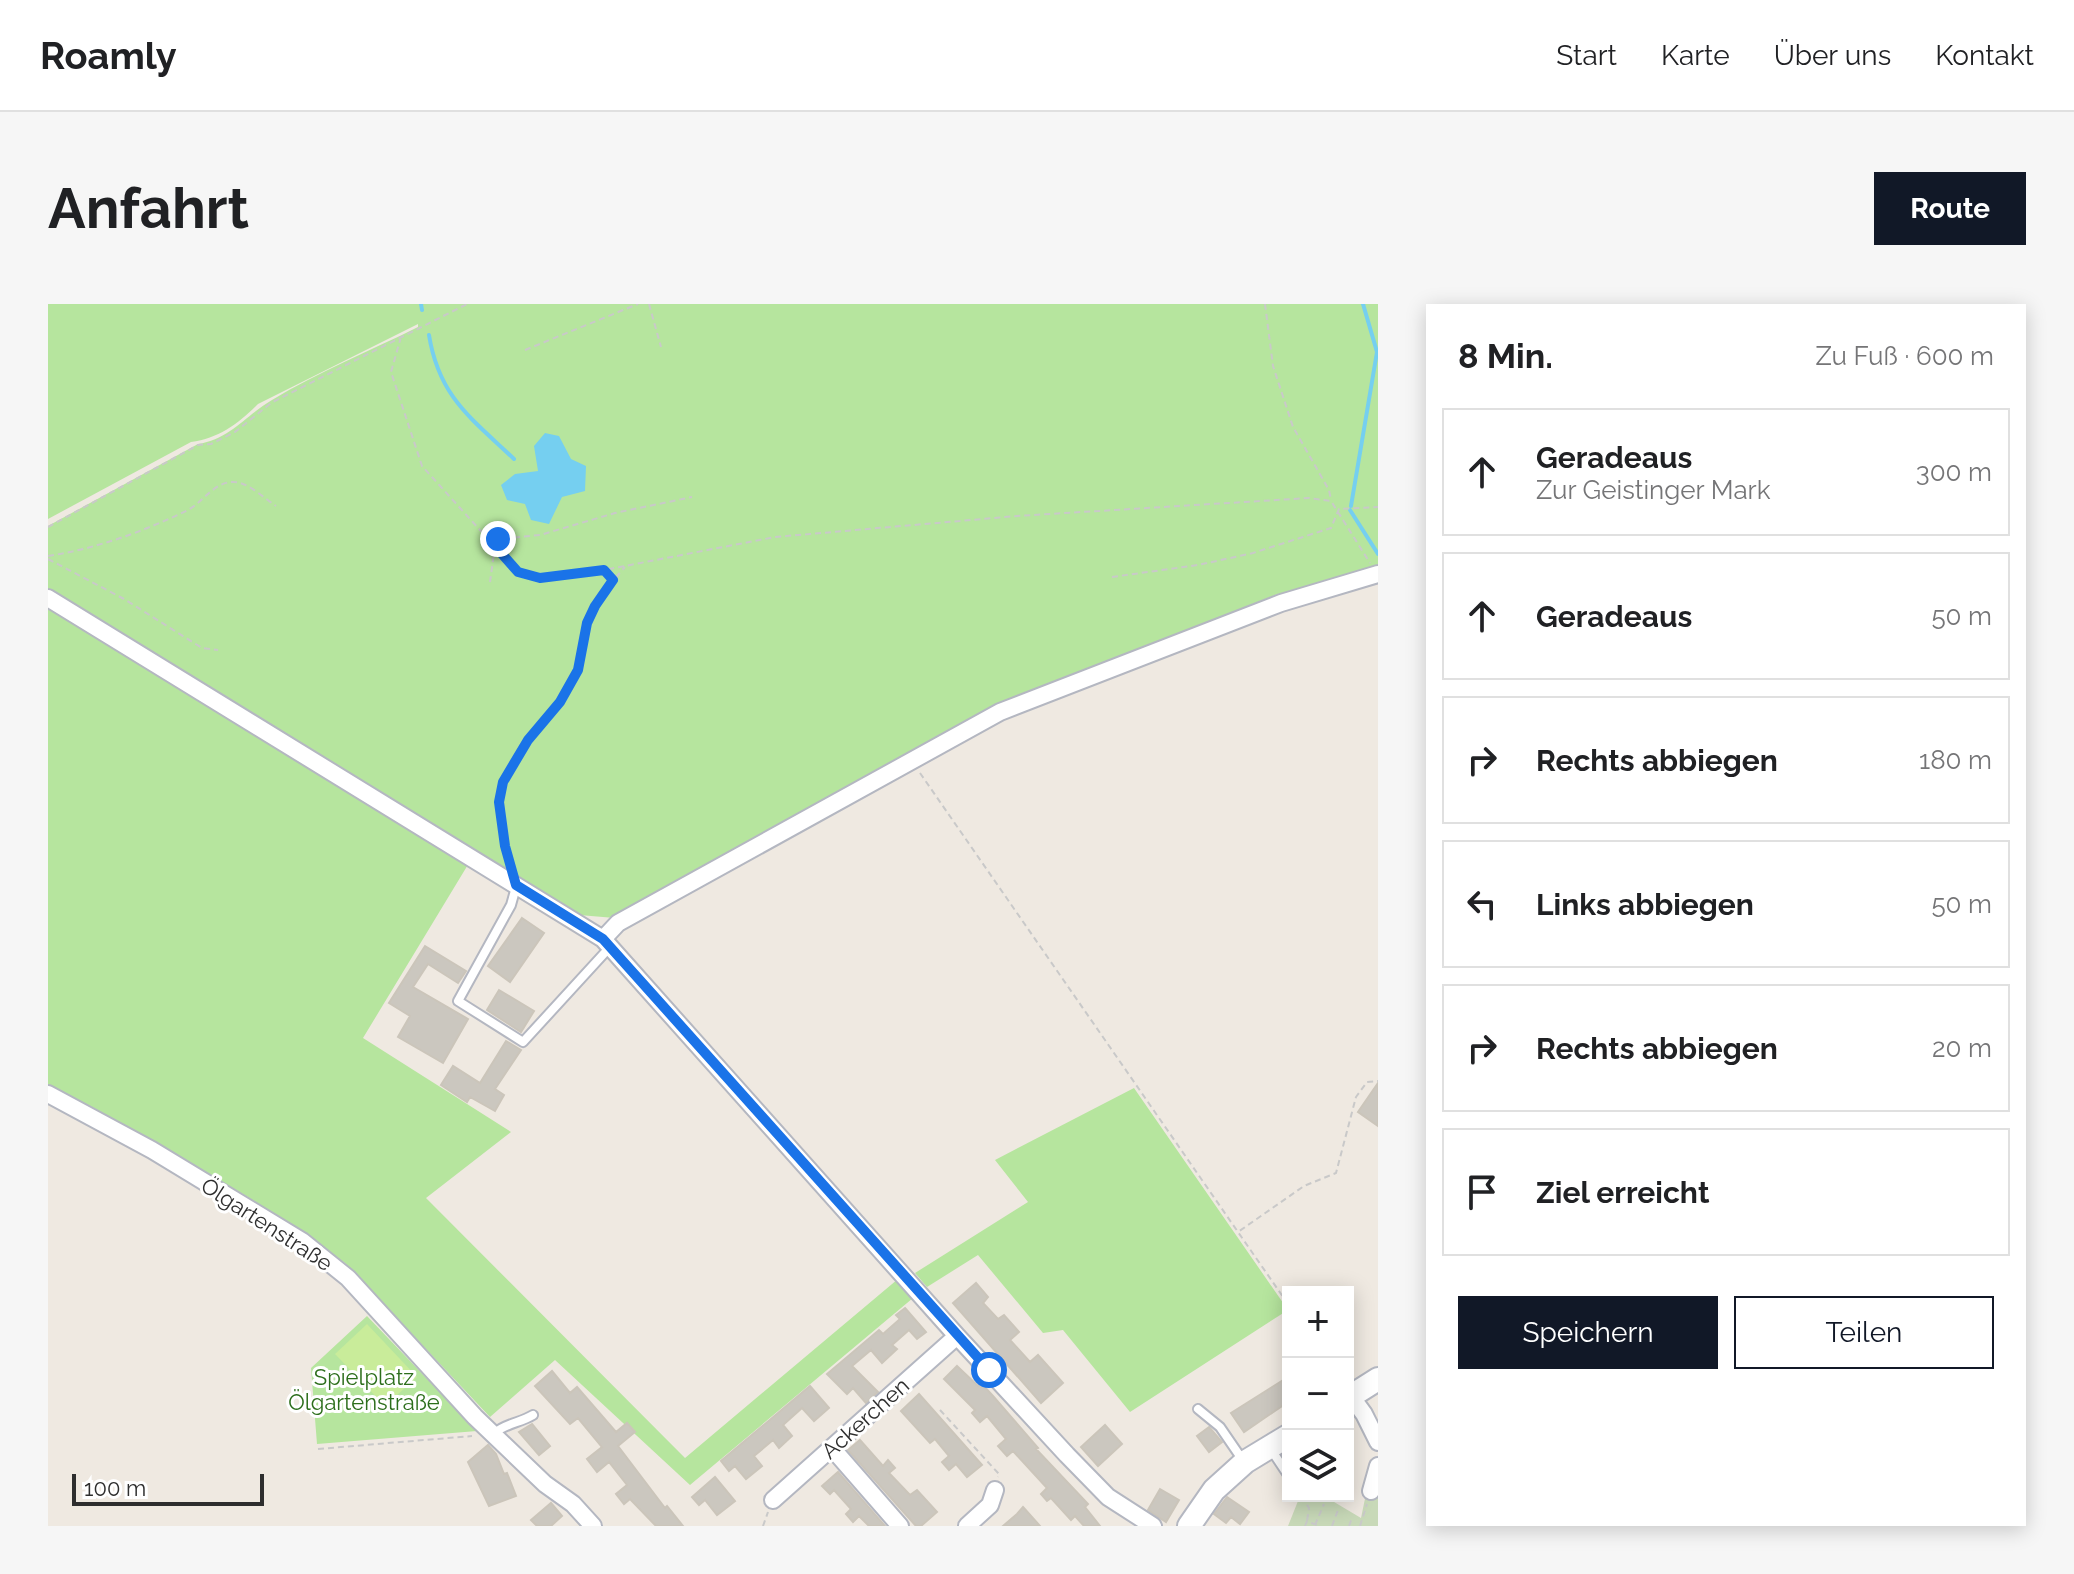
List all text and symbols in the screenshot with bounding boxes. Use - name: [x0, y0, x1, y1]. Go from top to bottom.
- text: Roamly: [40, 33, 177, 78]
- text: Start: [1556, 39, 1617, 72]
- text: Karte: [1661, 39, 1730, 72]
- text: Über uns: [1774, 39, 1891, 72]
- text: Kontakt: [1935, 39, 2034, 72]
- button: Route: [1874, 172, 2026, 245]
- text: Anfahrt: [48, 175, 249, 241]
- text: 8 Min.: [1458, 336, 1553, 376]
- text: Zu Fuß · 600 m: [1815, 341, 1994, 371]
- text: Geradeaus: [1536, 440, 1692, 475]
- icon: ahead: [1460, 450, 1504, 494]
- text: 300 m: [1916, 457, 1992, 487]
- text: Zur Geistinger Mark: [1536, 475, 1770, 505]
- route end: [480, 521, 516, 557]
- icon: ahead: [1460, 594, 1504, 638]
- text: Geradeaus: [1536, 599, 1692, 634]
- text: 50 m: [1931, 601, 1992, 631]
- icon: right: [1460, 738, 1504, 782]
- text: Rechts abbiegen: [1536, 743, 1778, 778]
- text: 180 m: [1919, 745, 1992, 775]
- icon: left: [1460, 882, 1504, 926]
- text: Links abbiegen: [1536, 887, 1754, 922]
- text: 50 m: [1931, 889, 1992, 919]
- icon: right: [1460, 1026, 1504, 1070]
- text: Rechts abbiegen: [1536, 1031, 1778, 1066]
- text: 20 m: [1932, 1033, 1992, 1063]
- icon: arrive: [1460, 1170, 1504, 1214]
- street label: Ölgartenstraße: [196, 1172, 338, 1276]
- text: Ziel erreicht: [1536, 1175, 1709, 1210]
- map controls: [1282, 1286, 1354, 1502]
- button: +: [1282, 1286, 1354, 1358]
- button: Speichern: [1458, 1296, 1718, 1369]
- button: Teilen: [1734, 1296, 1994, 1369]
- route start: [971, 1352, 1007, 1388]
- button: −: [1282, 1358, 1354, 1430]
- park label: Spielplatz Ölgartenstraße: [288, 1364, 440, 1415]
- street label: Ackerchen: [816, 1372, 914, 1464]
- button: layers: [1282, 1430, 1354, 1502]
- scale bar: [72, 1470, 264, 1506]
- text: 100 m: [84, 1475, 146, 1501]

